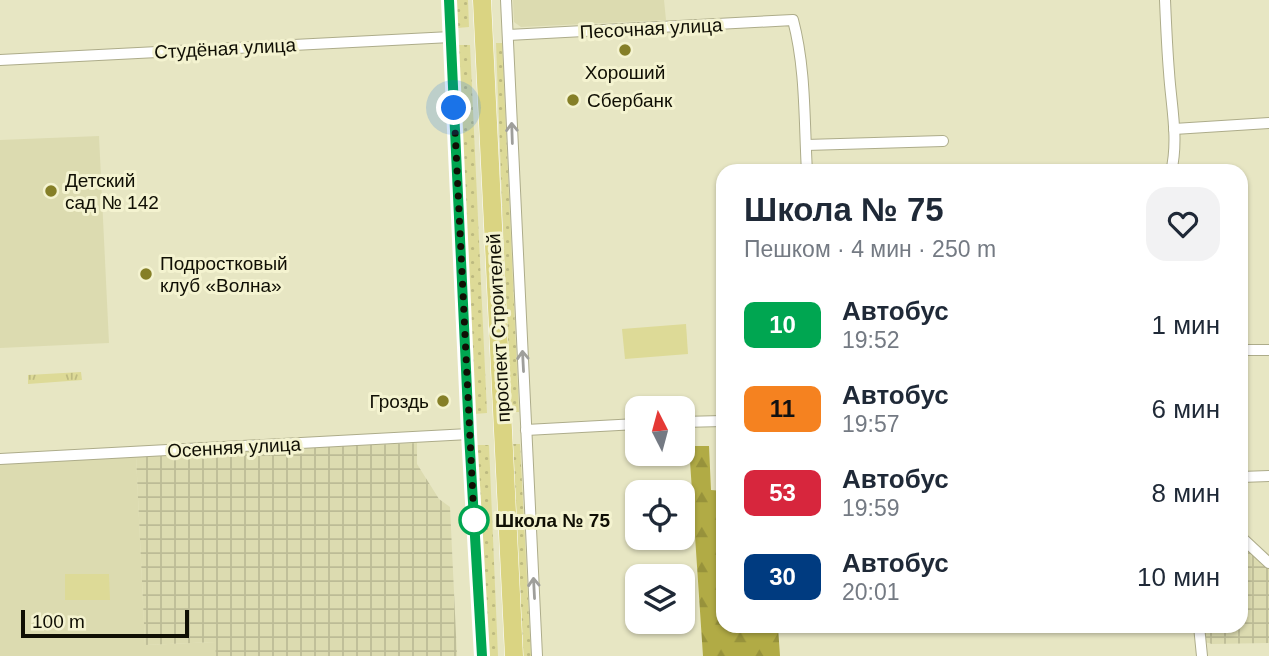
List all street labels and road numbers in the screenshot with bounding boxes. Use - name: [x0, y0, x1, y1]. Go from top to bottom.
- street label: Песочная улица: [579, 14, 723, 43]
- street label: Студёная улица: [154, 34, 297, 63]
- street label: проспект Строителей: [483, 233, 514, 423]
- street label: Осенняя улица: [167, 433, 302, 461]

